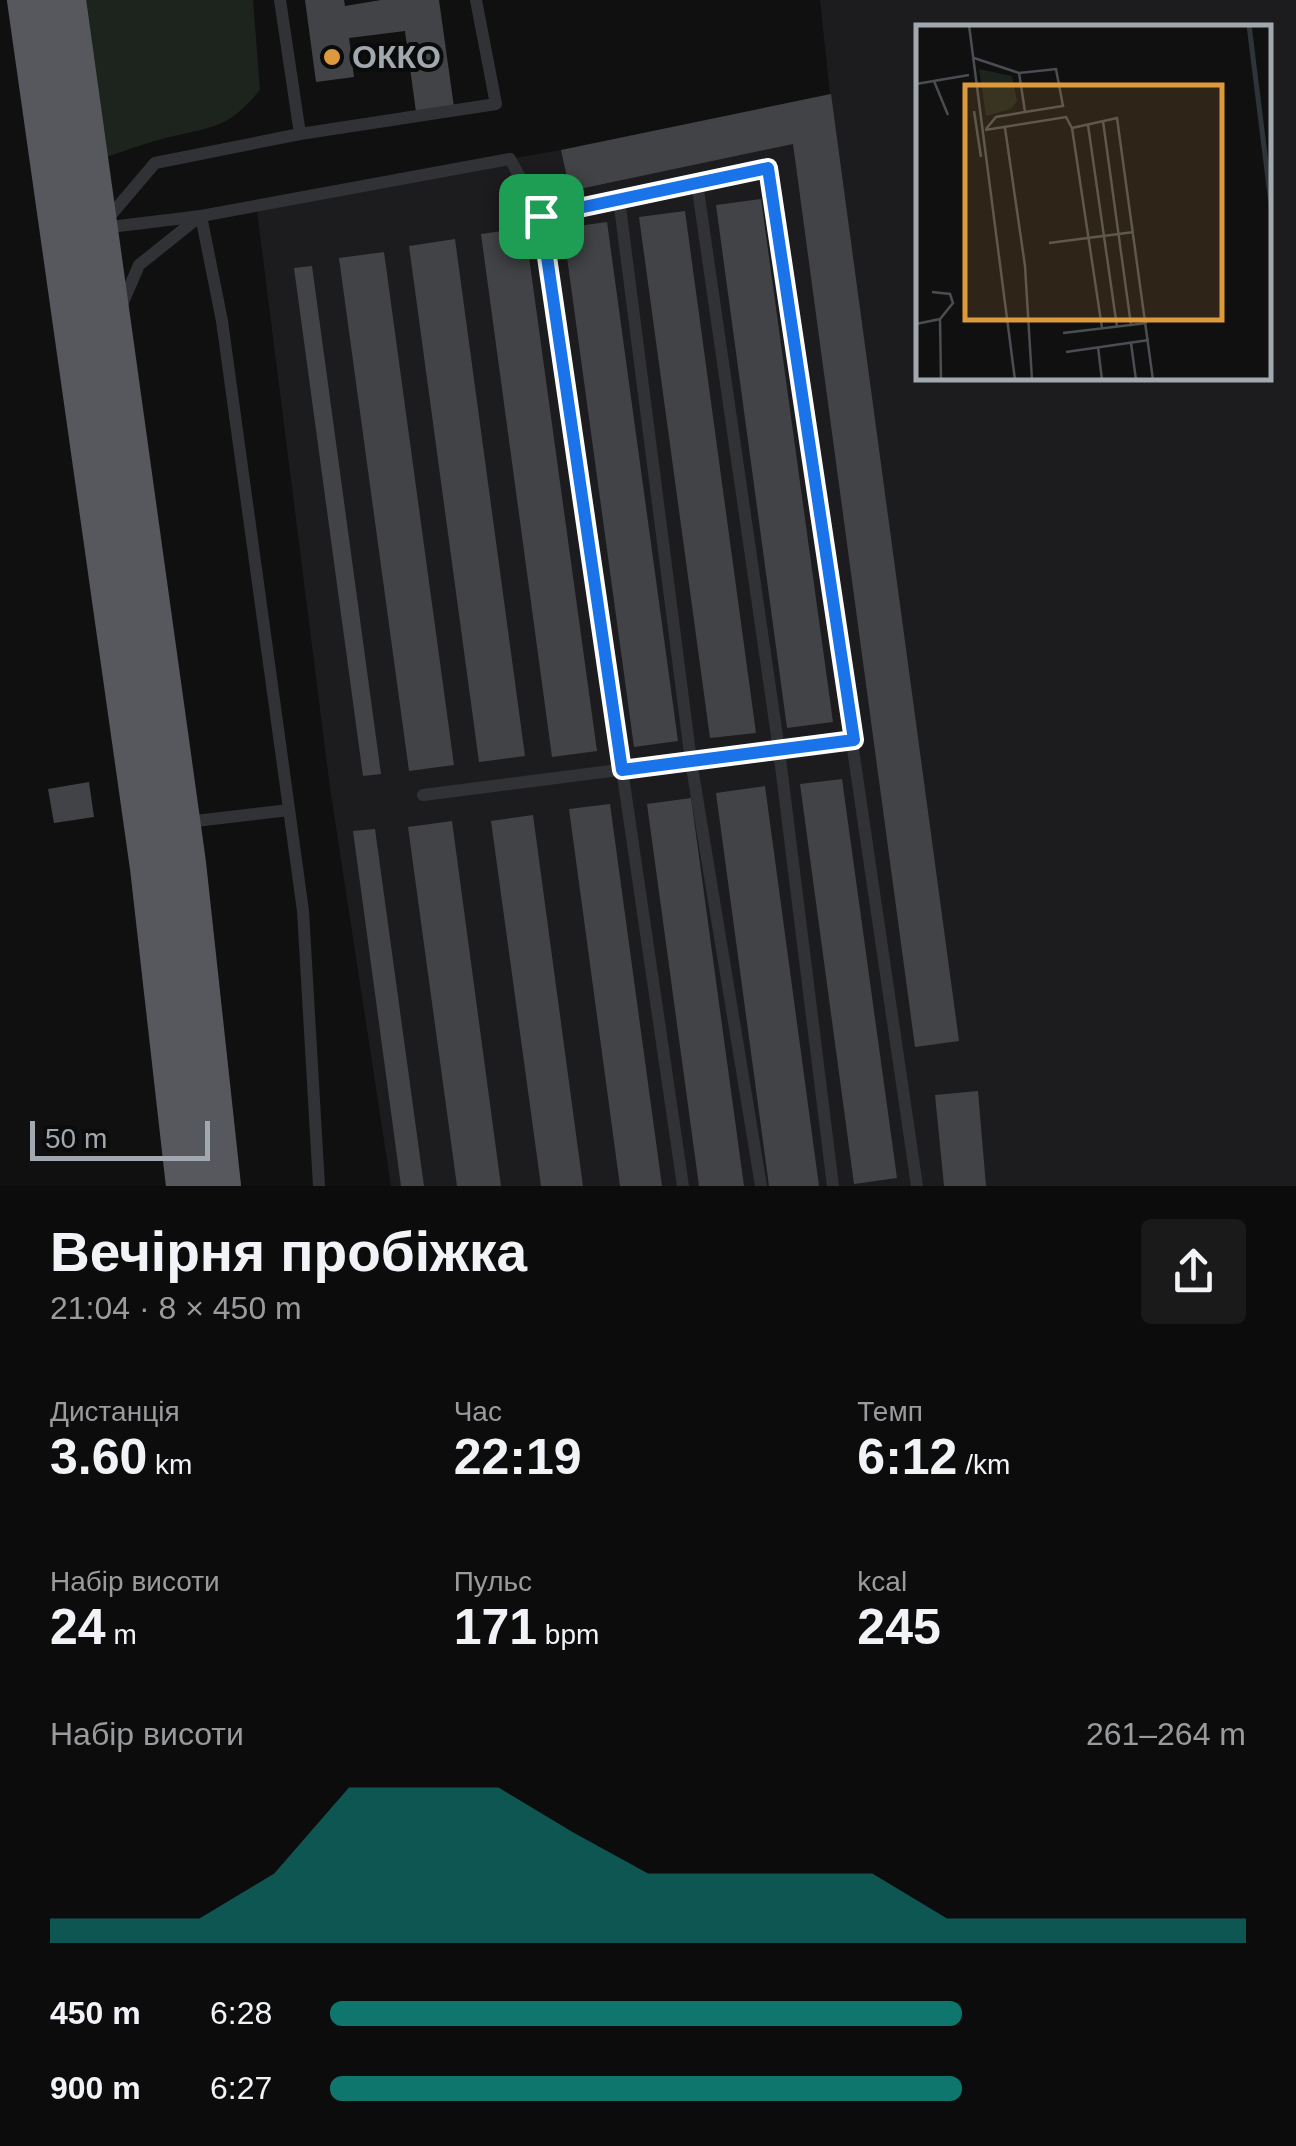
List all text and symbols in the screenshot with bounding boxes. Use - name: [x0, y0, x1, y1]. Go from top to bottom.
- inset map: [916, 25, 1271, 380]
- place label: ОККО: [352, 39, 441, 75]
- marker: ОККО: [321, 46, 343, 68]
- pin: [499, 174, 584, 259]
- icon: arrive: [514, 189, 569, 244]
- scale bar: [30, 1116, 210, 1160]
- text: 50 m: [45, 1123, 107, 1154]
- button: share: [1141, 1219, 1246, 1324]
- text: Вечірня пробіжка: [50, 1221, 527, 1283]
- text: 21:04 · 8 × 450 m: [50, 1290, 302, 1326]
- text: Дистанція: [50, 1396, 180, 1427]
- text: Час: [454, 1396, 502, 1427]
- text: Темп: [857, 1396, 923, 1427]
- text: 3.60: [50, 1429, 147, 1485]
- text: 22:19: [454, 1429, 582, 1485]
- text: 6:12: [857, 1429, 957, 1485]
- text: km: [147, 1449, 192, 1480]
- text: /km: [957, 1449, 1010, 1480]
- text: Набір висоти: [50, 1566, 220, 1597]
- text: Пульс: [454, 1566, 532, 1597]
- text: kcal: [857, 1566, 907, 1597]
- text: 24: [50, 1599, 106, 1655]
- text: 171: [454, 1599, 537, 1655]
- text: 245: [857, 1599, 941, 1655]
- text: m: [106, 1619, 137, 1650]
- text: bpm: [537, 1619, 599, 1650]
- text: Набір висоти: [50, 1716, 244, 1752]
- text: 261–264 m: [1086, 1716, 1246, 1752]
- text: 450 m: [50, 1995, 141, 2031]
- text: 6:28: [210, 1995, 272, 2031]
- text: 900 m: [50, 2070, 141, 2106]
- text: 6:27: [210, 2070, 272, 2106]

